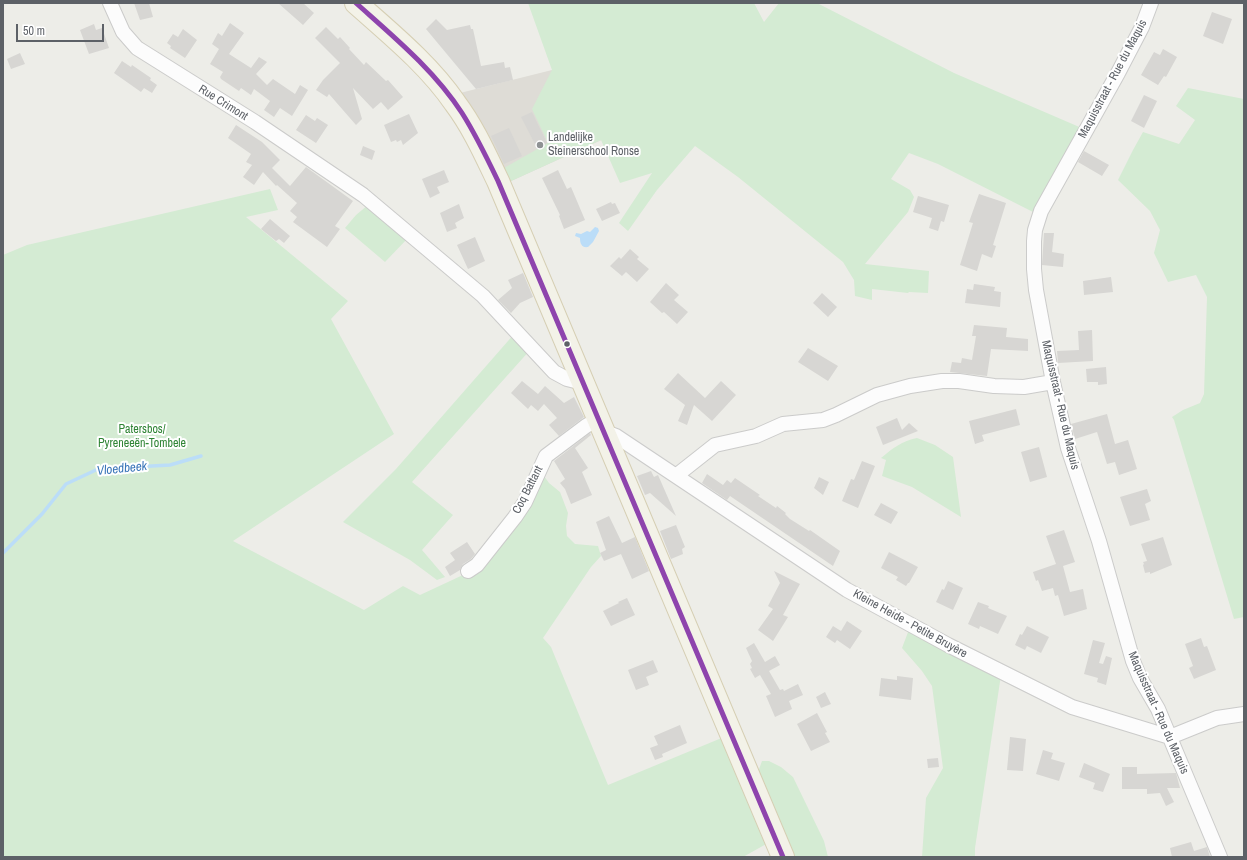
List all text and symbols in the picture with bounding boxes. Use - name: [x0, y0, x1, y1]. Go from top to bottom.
- scale bar: [18, 16, 106, 42]
- street label: Maquisstraat - Rue du Maquis: [1076, 17, 1150, 141]
- text: 50 m: [23, 23, 45, 39]
- street label: Rue Crimont: [196, 82, 250, 124]
- place label: Landelijke Steinerschool Ronse: [548, 131, 639, 159]
- marker: Landelijke Steinerschool Ronse: [535, 140, 545, 150]
- unlabelled marker: [562, 339, 572, 349]
- street label: Maquisstraat - Rue du Maquis: [1038, 339, 1082, 471]
- park label: Patersbos/ Pyreneeën-Tombele: [98, 423, 186, 451]
- water label: Vloedbeek: [96, 459, 148, 479]
- street label: Coq Battant: [510, 464, 546, 516]
- street label: Kleine Heide - Petite Bruyère: [850, 587, 970, 661]
- street label: Maquisstraat - Rue du Maquis: [1125, 650, 1191, 776]

